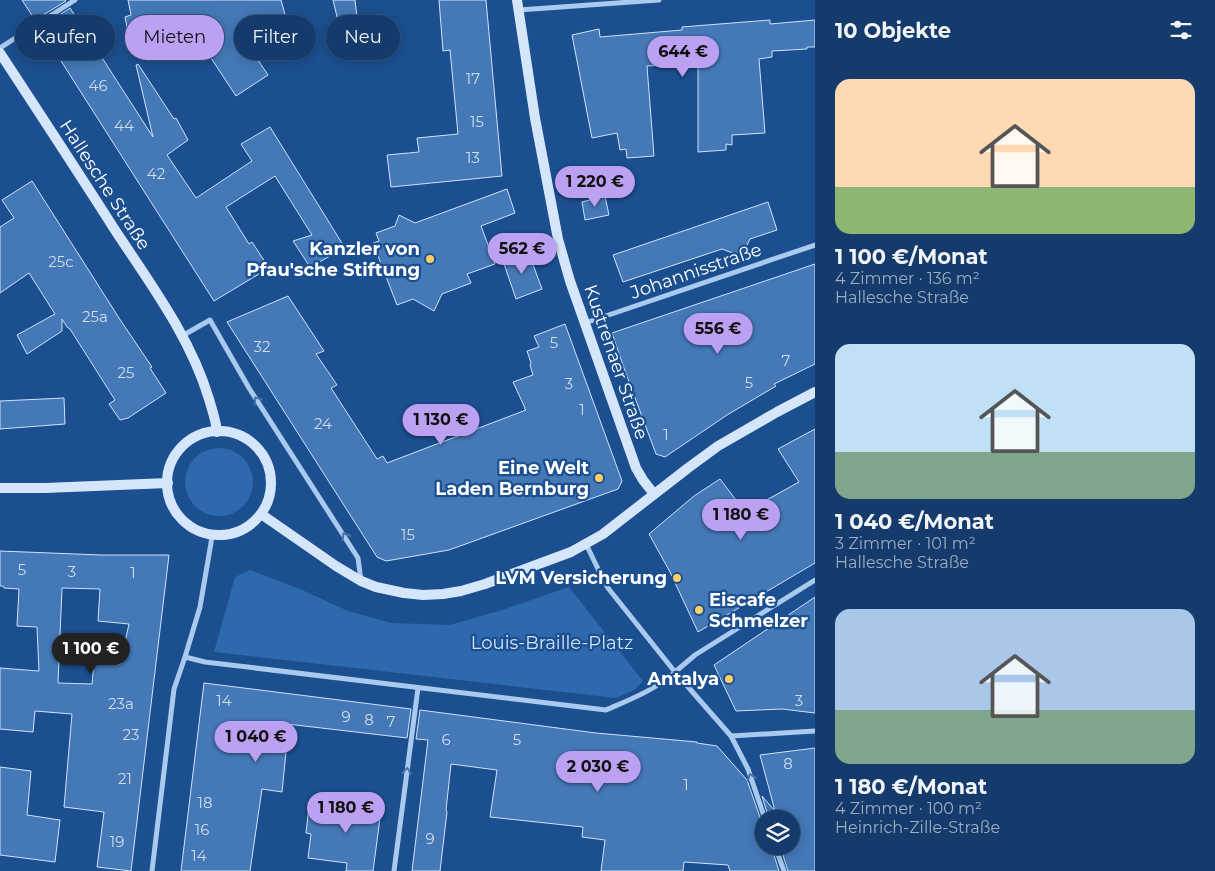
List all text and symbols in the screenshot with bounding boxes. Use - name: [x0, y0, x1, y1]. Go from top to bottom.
- chip: Kaufen: [15, 15, 115, 60]
- chip: Mieten: [125, 15, 224, 60]
- chip: Filter: [234, 15, 316, 60]
- chip: Neu: [326, 15, 400, 60]
- icon: filters: [1167, 16, 1195, 44]
- text: 10 Objekte: [835, 18, 951, 43]
- pin: 644 €: [648, 36, 718, 78]
- text: 644 €: [658, 42, 708, 61]
- house number: 17: [466, 69, 480, 88]
- house number: 46: [88, 76, 108, 95]
- icon: home: [970, 111, 1060, 201]
- house number: 15: [470, 112, 484, 131]
- street label: Hallesche Straße: [55, 116, 155, 254]
- house number: 44: [114, 116, 134, 135]
- house number: 13: [466, 148, 480, 167]
- house number: 42: [147, 164, 165, 183]
- pin: 1 220 €: [549, 166, 641, 208]
- text: 1 220 €: [566, 172, 624, 191]
- pin: 562 €: [487, 232, 557, 275]
- place label: Kanzler von Pfau'sche Stiftung: [246, 238, 420, 281]
- street label: Johannisstraße: [627, 238, 765, 304]
- text: 562 €: [499, 239, 545, 258]
- text: 1 100 €/Monat: [835, 244, 988, 269]
- house number: 25c: [48, 252, 74, 271]
- marker: Kanzler von Pfau'sche Stiftung: [424, 253, 436, 265]
- text: 4 Zimmer · 136 m²: [835, 269, 980, 288]
- street label: Kustrenaer Straße: [579, 282, 653, 443]
- text: Hallesche Straße: [835, 288, 969, 307]
- house number: 25a: [82, 307, 108, 326]
- pin: 556 €: [683, 312, 753, 355]
- text: 556 €: [695, 319, 741, 338]
- house number: 5: [550, 333, 558, 352]
- house number: 32: [254, 337, 270, 356]
- house number: 7: [782, 351, 791, 370]
- house number: 25: [117, 363, 135, 382]
- house number: 5: [745, 373, 753, 392]
- house number: 3: [565, 374, 573, 393]
- icon: home: [970, 376, 1060, 466]
- one-way arrow: [254, 396, 263, 405]
- house number: 1: [579, 400, 585, 419]
- pin: 1 130 €: [395, 404, 487, 446]
- text: 1 130 €: [414, 410, 468, 429]
- house number: 24: [314, 414, 332, 433]
- house number: 1: [663, 425, 669, 444]
- place label: Eine Welt Laden Bernburg: [435, 457, 589, 500]
- marker: Eine Welt Laden Bernburg: [593, 472, 605, 484]
- pin: 1 180 €: [695, 498, 787, 541]
- text: 1 180 €: [713, 505, 769, 524]
- text: 1 040 €/Monat: [835, 509, 994, 534]
- house number: 15: [401, 525, 415, 544]
- one-way arrow: [342, 533, 351, 542]
- text: 3 Zimmer · 101 m²: [835, 534, 976, 553]
- text: Hallesche Straße: [835, 553, 969, 572]
- house number: 5: [18, 560, 26, 579]
- house number: 3: [68, 562, 76, 581]
- house number: 1: [130, 563, 136, 582]
- place label: LVM Versicherung: [495, 567, 667, 589]
- marker: LVM Versicherung: [671, 572, 683, 584]
- place label: Eiscafe Schmelzer: [709, 589, 808, 632]
- marker: Eiscafe Schmelzer: [693, 604, 705, 616]
- pin: 1 100 €: [45, 632, 137, 675]
- park label: Louis-Braille-Platz: [471, 632, 633, 654]
- text: 1 100 €: [63, 639, 119, 658]
- icon: home: [970, 641, 1060, 731]
- place label: Antalya: [646, 668, 719, 690]
- marker: Antalya: [723, 673, 735, 685]
- house number: 14: [216, 691, 232, 710]
- house number: 3: [795, 691, 803, 710]
- house number: 23a: [108, 694, 134, 713]
- house number: 9: [341, 707, 351, 726]
- house number: 8: [364, 710, 374, 729]
- house number: 7: [387, 712, 396, 731]
- pin: 1 040 €: [210, 720, 302, 763]
- house number: 23: [123, 725, 139, 744]
- text: 1 040 €: [225, 727, 287, 746]
- house number: 6: [441, 730, 451, 749]
- house number: 5: [513, 730, 521, 749]
- pin: 2 030 €: [552, 750, 644, 793]
- house number: 8: [783, 754, 793, 773]
- text: 2 030 €: [567, 757, 629, 776]
- one-way arrow: [401, 766, 412, 774]
- house number: 21: [118, 769, 132, 788]
- one-way arrow: [747, 773, 757, 781]
- text: 1 180 €/Monat: [835, 774, 987, 799]
- house number: 1: [683, 775, 689, 794]
- pin: 1 180 €: [300, 792, 392, 834]
- house number: 18: [198, 793, 213, 812]
- text: 1 180 €: [318, 798, 374, 817]
- text: 4 Zimmer · 100 m²: [835, 799, 982, 818]
- map controls: [755, 810, 800, 855]
- button: layers: [755, 810, 800, 855]
- text: Heinrich-Zille-Straße: [835, 818, 1000, 837]
- house number: 16: [195, 820, 209, 839]
- house number: 9: [425, 829, 435, 848]
- house number: 19: [110, 832, 124, 851]
- house number: 14: [191, 846, 207, 865]

